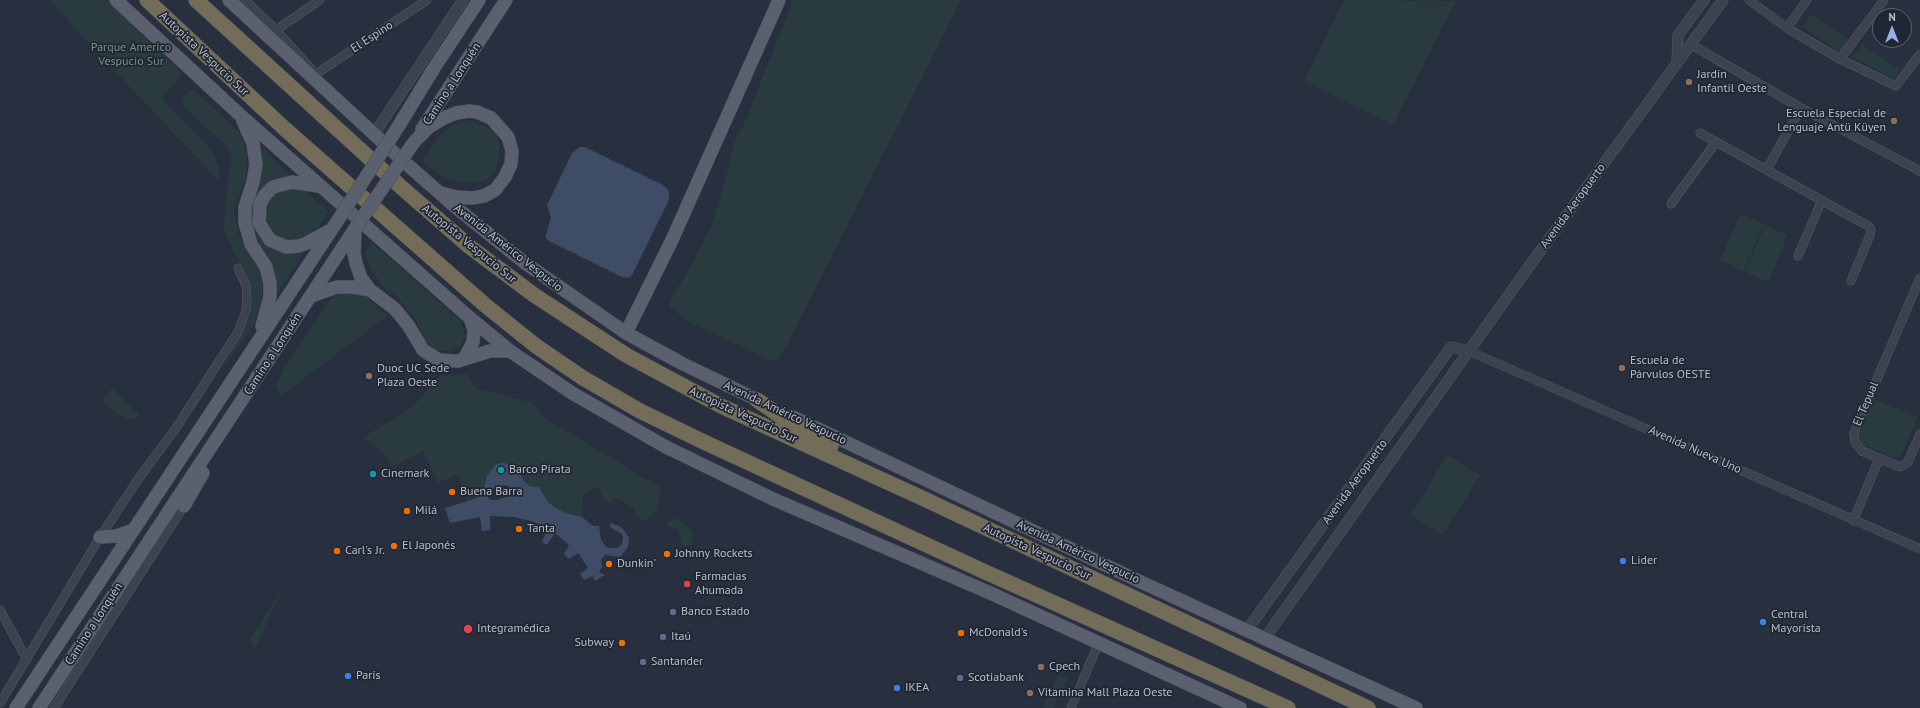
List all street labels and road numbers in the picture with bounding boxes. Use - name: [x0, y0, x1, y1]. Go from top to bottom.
- street label: Autopista Vespucio Sur: [156, 9, 252, 99]
- street label: El Espino: [348, 18, 396, 56]
- street label: Camino a Lonquén: [420, 40, 484, 128]
- street label: Avenida Aeropuerto: [1537, 161, 1609, 251]
- street label: Avenida Américo Vespucio: [451, 201, 565, 295]
- street label: Autopista Vespucio Sur: [419, 202, 519, 286]
- street label: Camino a Lonquén: [241, 310, 305, 398]
- street label: Avenida Américo Vespucio: [721, 378, 849, 448]
- street label: El Tepual: [1850, 380, 1882, 428]
- street label: Autopista Vespucio Sur: [687, 384, 799, 446]
- street label: Avenida Nueva Uno: [1646, 423, 1744, 477]
- street label: Avenida Aeropuerto: [1319, 437, 1391, 527]
- street label: Avenida Américo Vespucio: [1014, 517, 1142, 587]
- street label: Autopista Vespucio Sur: [981, 521, 1093, 583]
- street label: Camino a Lonquén: [62, 580, 126, 668]

